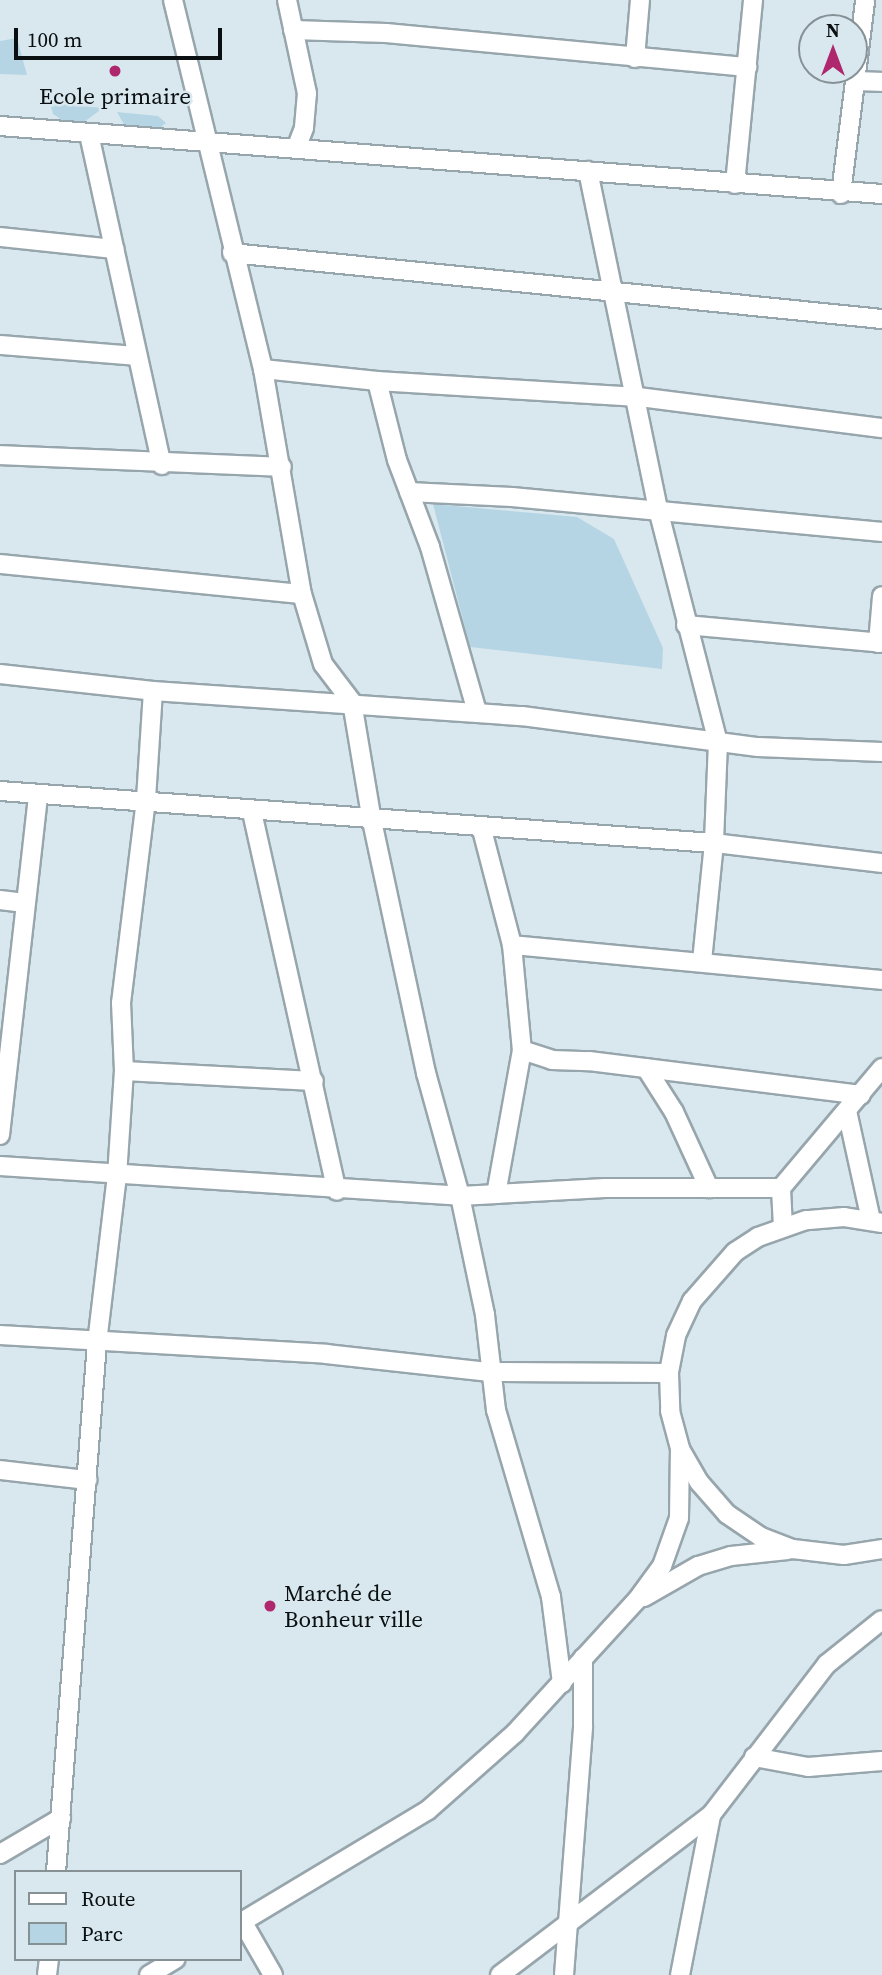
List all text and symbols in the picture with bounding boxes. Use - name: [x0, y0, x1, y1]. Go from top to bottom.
- scale bar: [18, 14, 226, 58]
- north arrow: [798, 14, 868, 84]
- text: N: [826, 17, 840, 43]
- text: 100 m: [27, 25, 82, 54]
- marker: Ecole primaire: [107, 63, 123, 79]
- place label: Ecole primaire: [39, 82, 191, 110]
- place label: Marché de Bonheur ville: [284, 1579, 423, 1633]
- marker: Marché de Bonheur ville: [262, 1598, 278, 1614]
- legend: [14, 1870, 242, 1961]
- text: Route: [81, 1884, 136, 1913]
- text: Parc: [81, 1919, 123, 1948]

